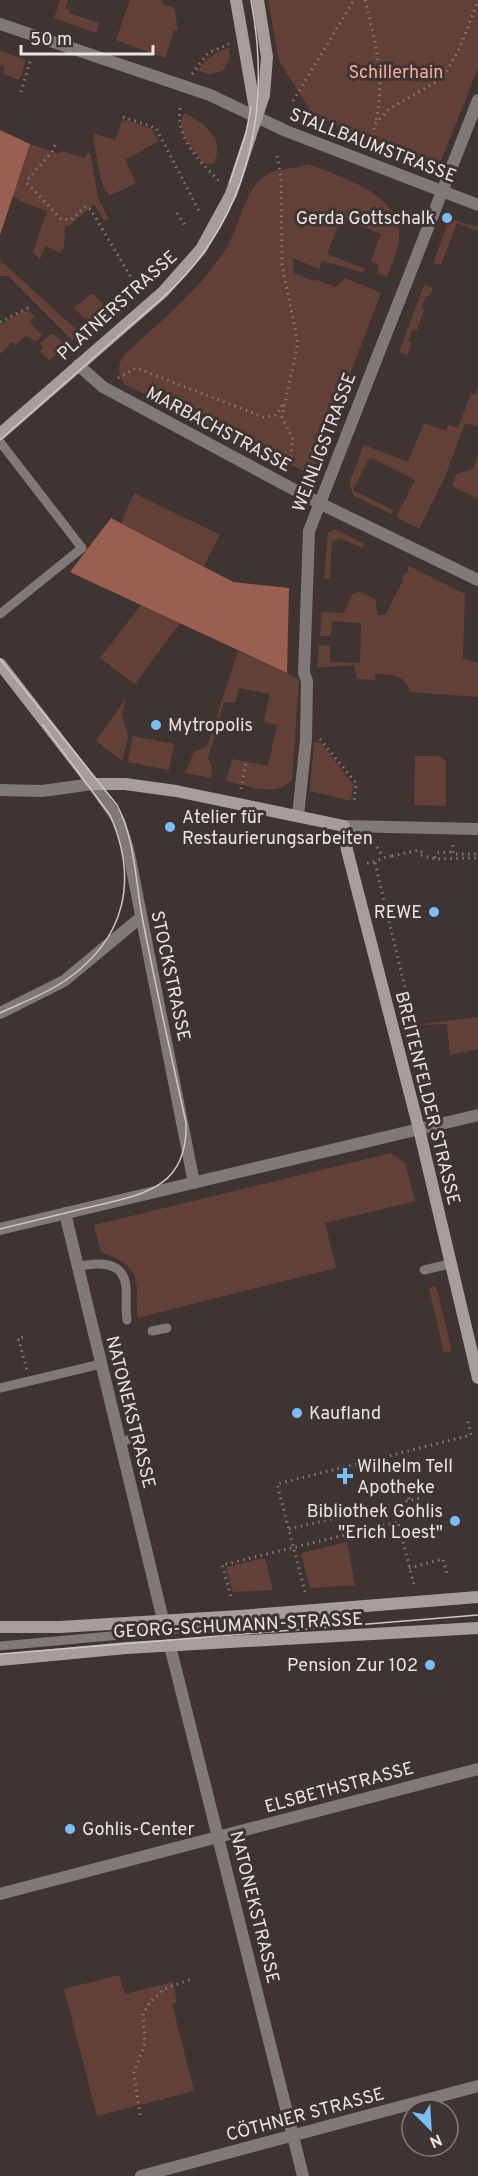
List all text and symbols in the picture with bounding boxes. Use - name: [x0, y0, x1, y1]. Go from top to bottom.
- scale bar: [21, 18, 153, 56]
- text: 50 m: [30, 29, 72, 52]
- park label: Schillerhain: [349, 62, 443, 85]
- street label: STALLBAUMSTRASSE: [286, 104, 459, 189]
- place label: Gerda Gottschalk: [296, 208, 435, 231]
- marker: Gerda Gottschalk: [440, 211, 454, 225]
- street label: PLATNERSTRASSE: [53, 246, 183, 366]
- street label: WEINLIGSTRASSE: [288, 370, 363, 515]
- street label: MARBACHSTRASSE: [142, 382, 295, 478]
- place label: Mytropolis: [168, 715, 253, 738]
- marker: Mytropolis: [149, 718, 163, 732]
- place label: Atelier für Restaurierungsarbeiten: [182, 807, 373, 851]
- marker: Atelier für Restaurierungsarbeiten: [163, 820, 177, 834]
- place label: REWE: [374, 902, 422, 925]
- marker: REWE: [427, 905, 441, 919]
- street label: STOCKSTRASSE: [144, 909, 195, 1044]
- street label: BREITENFELDER STRASSE: [389, 989, 464, 1208]
- street label: NATONEKSTRASSE: [99, 1334, 160, 1491]
- place label: Kaufland: [309, 1403, 381, 1426]
- marker: Kaufland: [290, 1406, 304, 1420]
- place label: Wilhelm Tell Apotheke: [357, 1456, 453, 1500]
- marker: Wilhelm Tell Apotheke: [338, 1469, 352, 1483]
- place label: Bibliothek Gohlis "Erich Loest": [307, 1501, 443, 1545]
- marker: Bibliothek Gohlis "Erich Loest": [448, 1514, 462, 1528]
- street label: GEORG-SCHUMANN-STRASSE: [113, 1608, 364, 1645]
- place label: Pension Zur 102: [287, 1655, 418, 1678]
- marker: Pension Zur 102: [423, 1658, 437, 1672]
- street label: ELSBETHSTRASSE: [262, 1757, 416, 1819]
- place label: Gohlis-Center: [82, 1819, 194, 1842]
- marker: Gohlis-Center: [63, 1822, 77, 1836]
- street label: NATONEKSTRASSE: [223, 1829, 284, 1986]
- street label: CÖTHNER STRASSE: [223, 2081, 387, 2148]
- north arrow: [400, 2098, 460, 2158]
- text: N: [426, 2128, 445, 2151]

